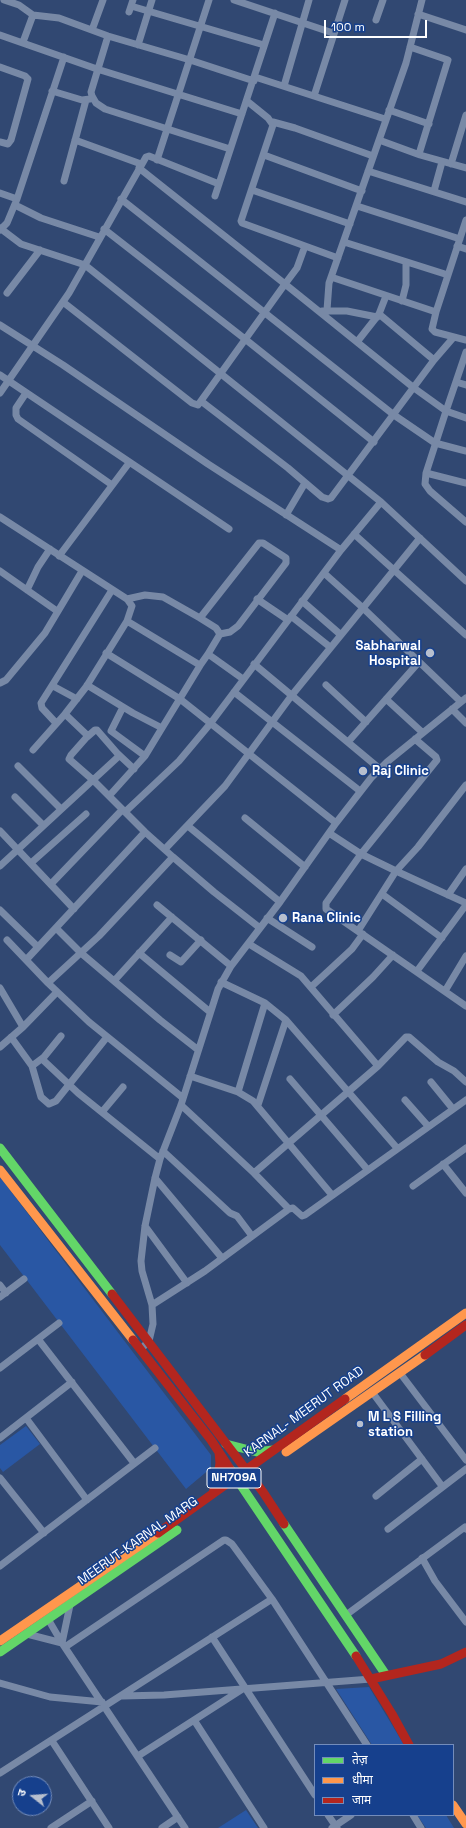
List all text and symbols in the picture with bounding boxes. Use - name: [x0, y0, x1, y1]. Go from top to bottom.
- scale bar: [326, 12, 429, 38]
- text: 100 m: [331, 19, 365, 35]
- place label: Sabharwal Hospital: [355, 638, 421, 669]
- marker: Sabharwal Hospital: [424, 647, 436, 659]
- place label: Raj Clinic: [372, 763, 429, 779]
- marker: Raj Clinic: [357, 765, 369, 777]
- place label: Rana Clinic: [292, 910, 361, 926]
- marker: Rana Clinic: [277, 912, 289, 924]
- street label: KARNAL- MEERUT ROAD: [241, 1363, 367, 1461]
- place label: M L S Filling station: [368, 1409, 441, 1440]
- marker: M L S Filling station: [355, 1419, 365, 1429]
- road number: NH709A: [207, 1468, 261, 1488]
- street label: MEERUT-KARNAL MARG: [75, 1494, 201, 1588]
- legend: [314, 1744, 454, 1816]
- text: तेज़: [352, 1752, 368, 1768]
- text: धीमा: [352, 1772, 373, 1788]
- north arrow: [12, 1776, 52, 1816]
- text: उ: [14, 1788, 29, 1798]
- text: जाम: [352, 1792, 371, 1808]

